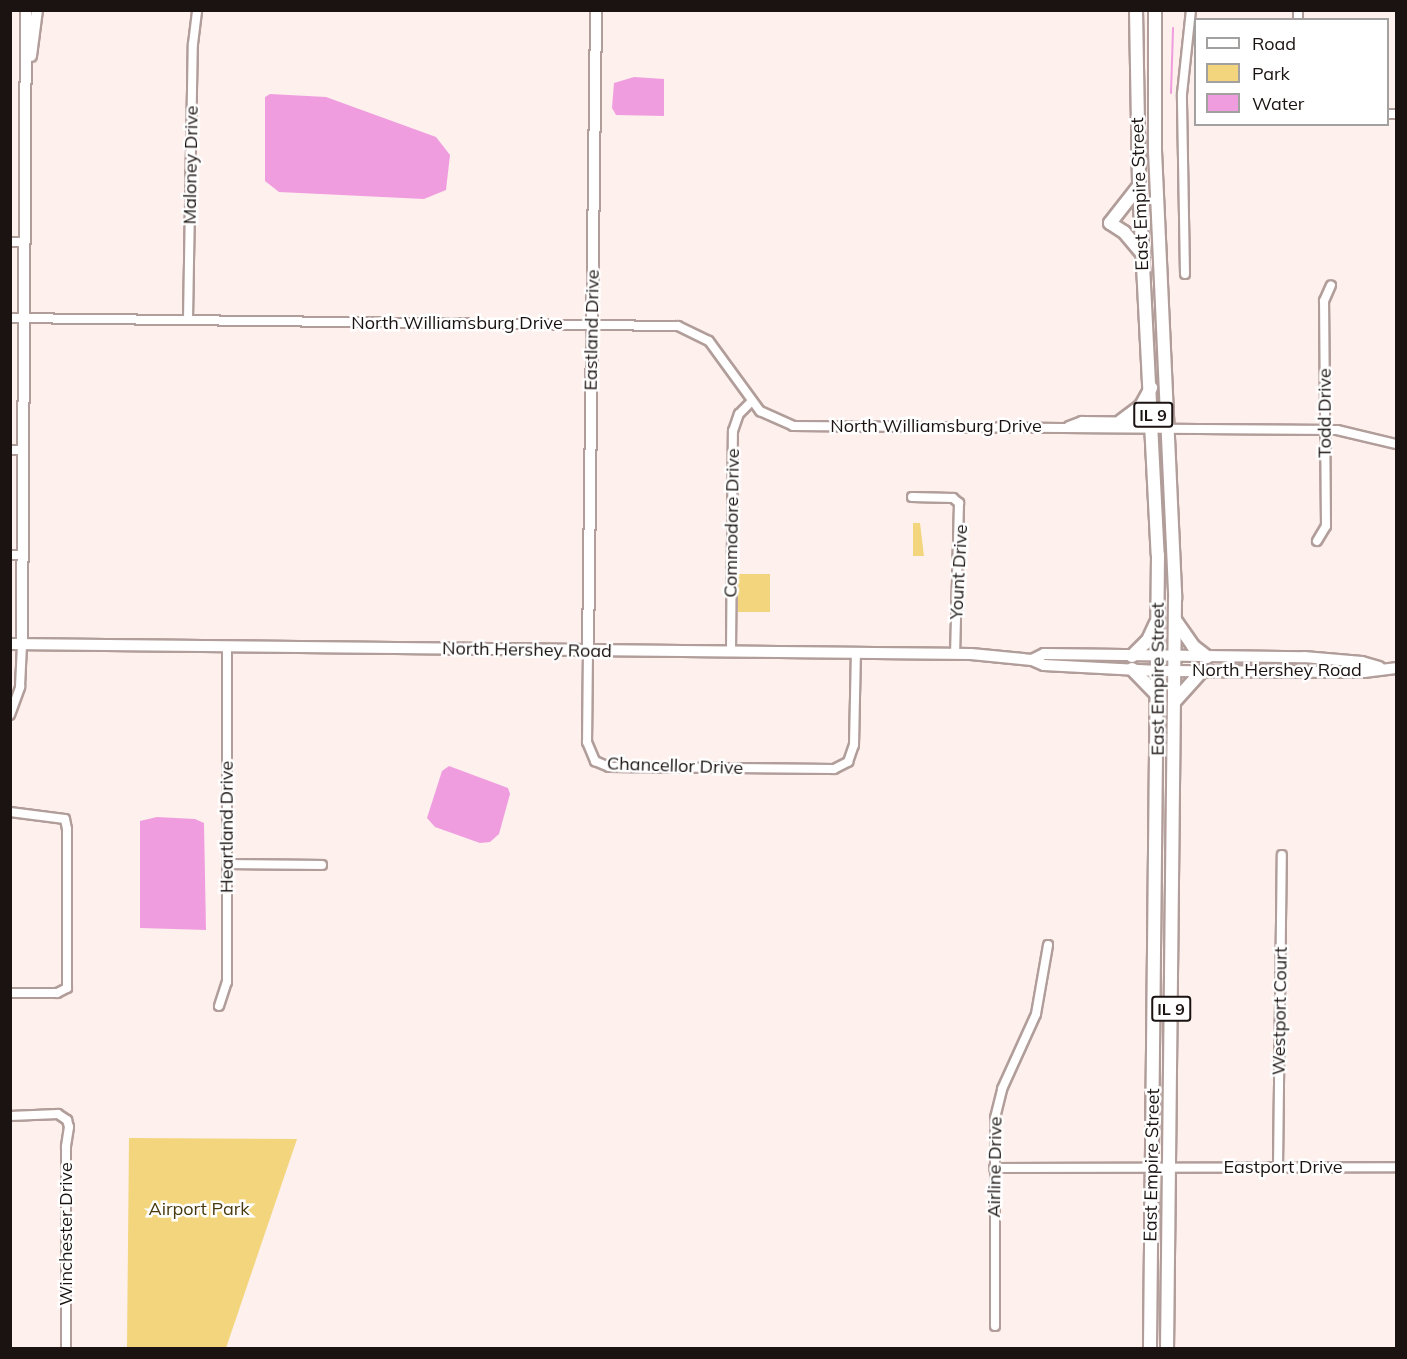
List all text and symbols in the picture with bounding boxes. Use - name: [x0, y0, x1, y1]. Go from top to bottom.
- legend: [1194, 18, 1389, 126]
- text: Road: [1252, 32, 1296, 55]
- text: Park: [1252, 62, 1290, 85]
- text: Water: [1252, 92, 1304, 115]
- street label: Maloney Drive: [179, 105, 203, 225]
- street label: East Empire Street: [1127, 117, 1153, 271]
- street label: Eastland Drive: [580, 269, 604, 391]
- street label: North Williamsburg Drive: [351, 312, 563, 334]
- street label: Todd Drive: [1314, 368, 1336, 458]
- road number: IL 9: [1132, 402, 1174, 428]
- street label: North Williamsburg Drive: [830, 415, 1042, 437]
- street label: Commodore Drive: [720, 448, 744, 598]
- street label: Yount Drive: [946, 524, 972, 620]
- street label: East Empire Street: [1147, 602, 1169, 756]
- street label: North Hershey Road: [442, 638, 612, 662]
- street label: North Hershey Road: [1192, 659, 1362, 681]
- street label: Chancellor Drive: [607, 753, 743, 779]
- street label: Heartland Drive: [216, 761, 238, 893]
- street label: Westport Court: [1268, 947, 1292, 1075]
- road number: IL 9: [1150, 996, 1192, 1022]
- street label: East Empire Street: [1140, 1088, 1164, 1242]
- street label: Airline Drive: [983, 1116, 1007, 1218]
- street label: Eastport Drive: [1224, 1156, 1342, 1178]
- street label: Winchester Drive: [55, 1162, 77, 1306]
- park label: Airport Park: [148, 1198, 250, 1220]

